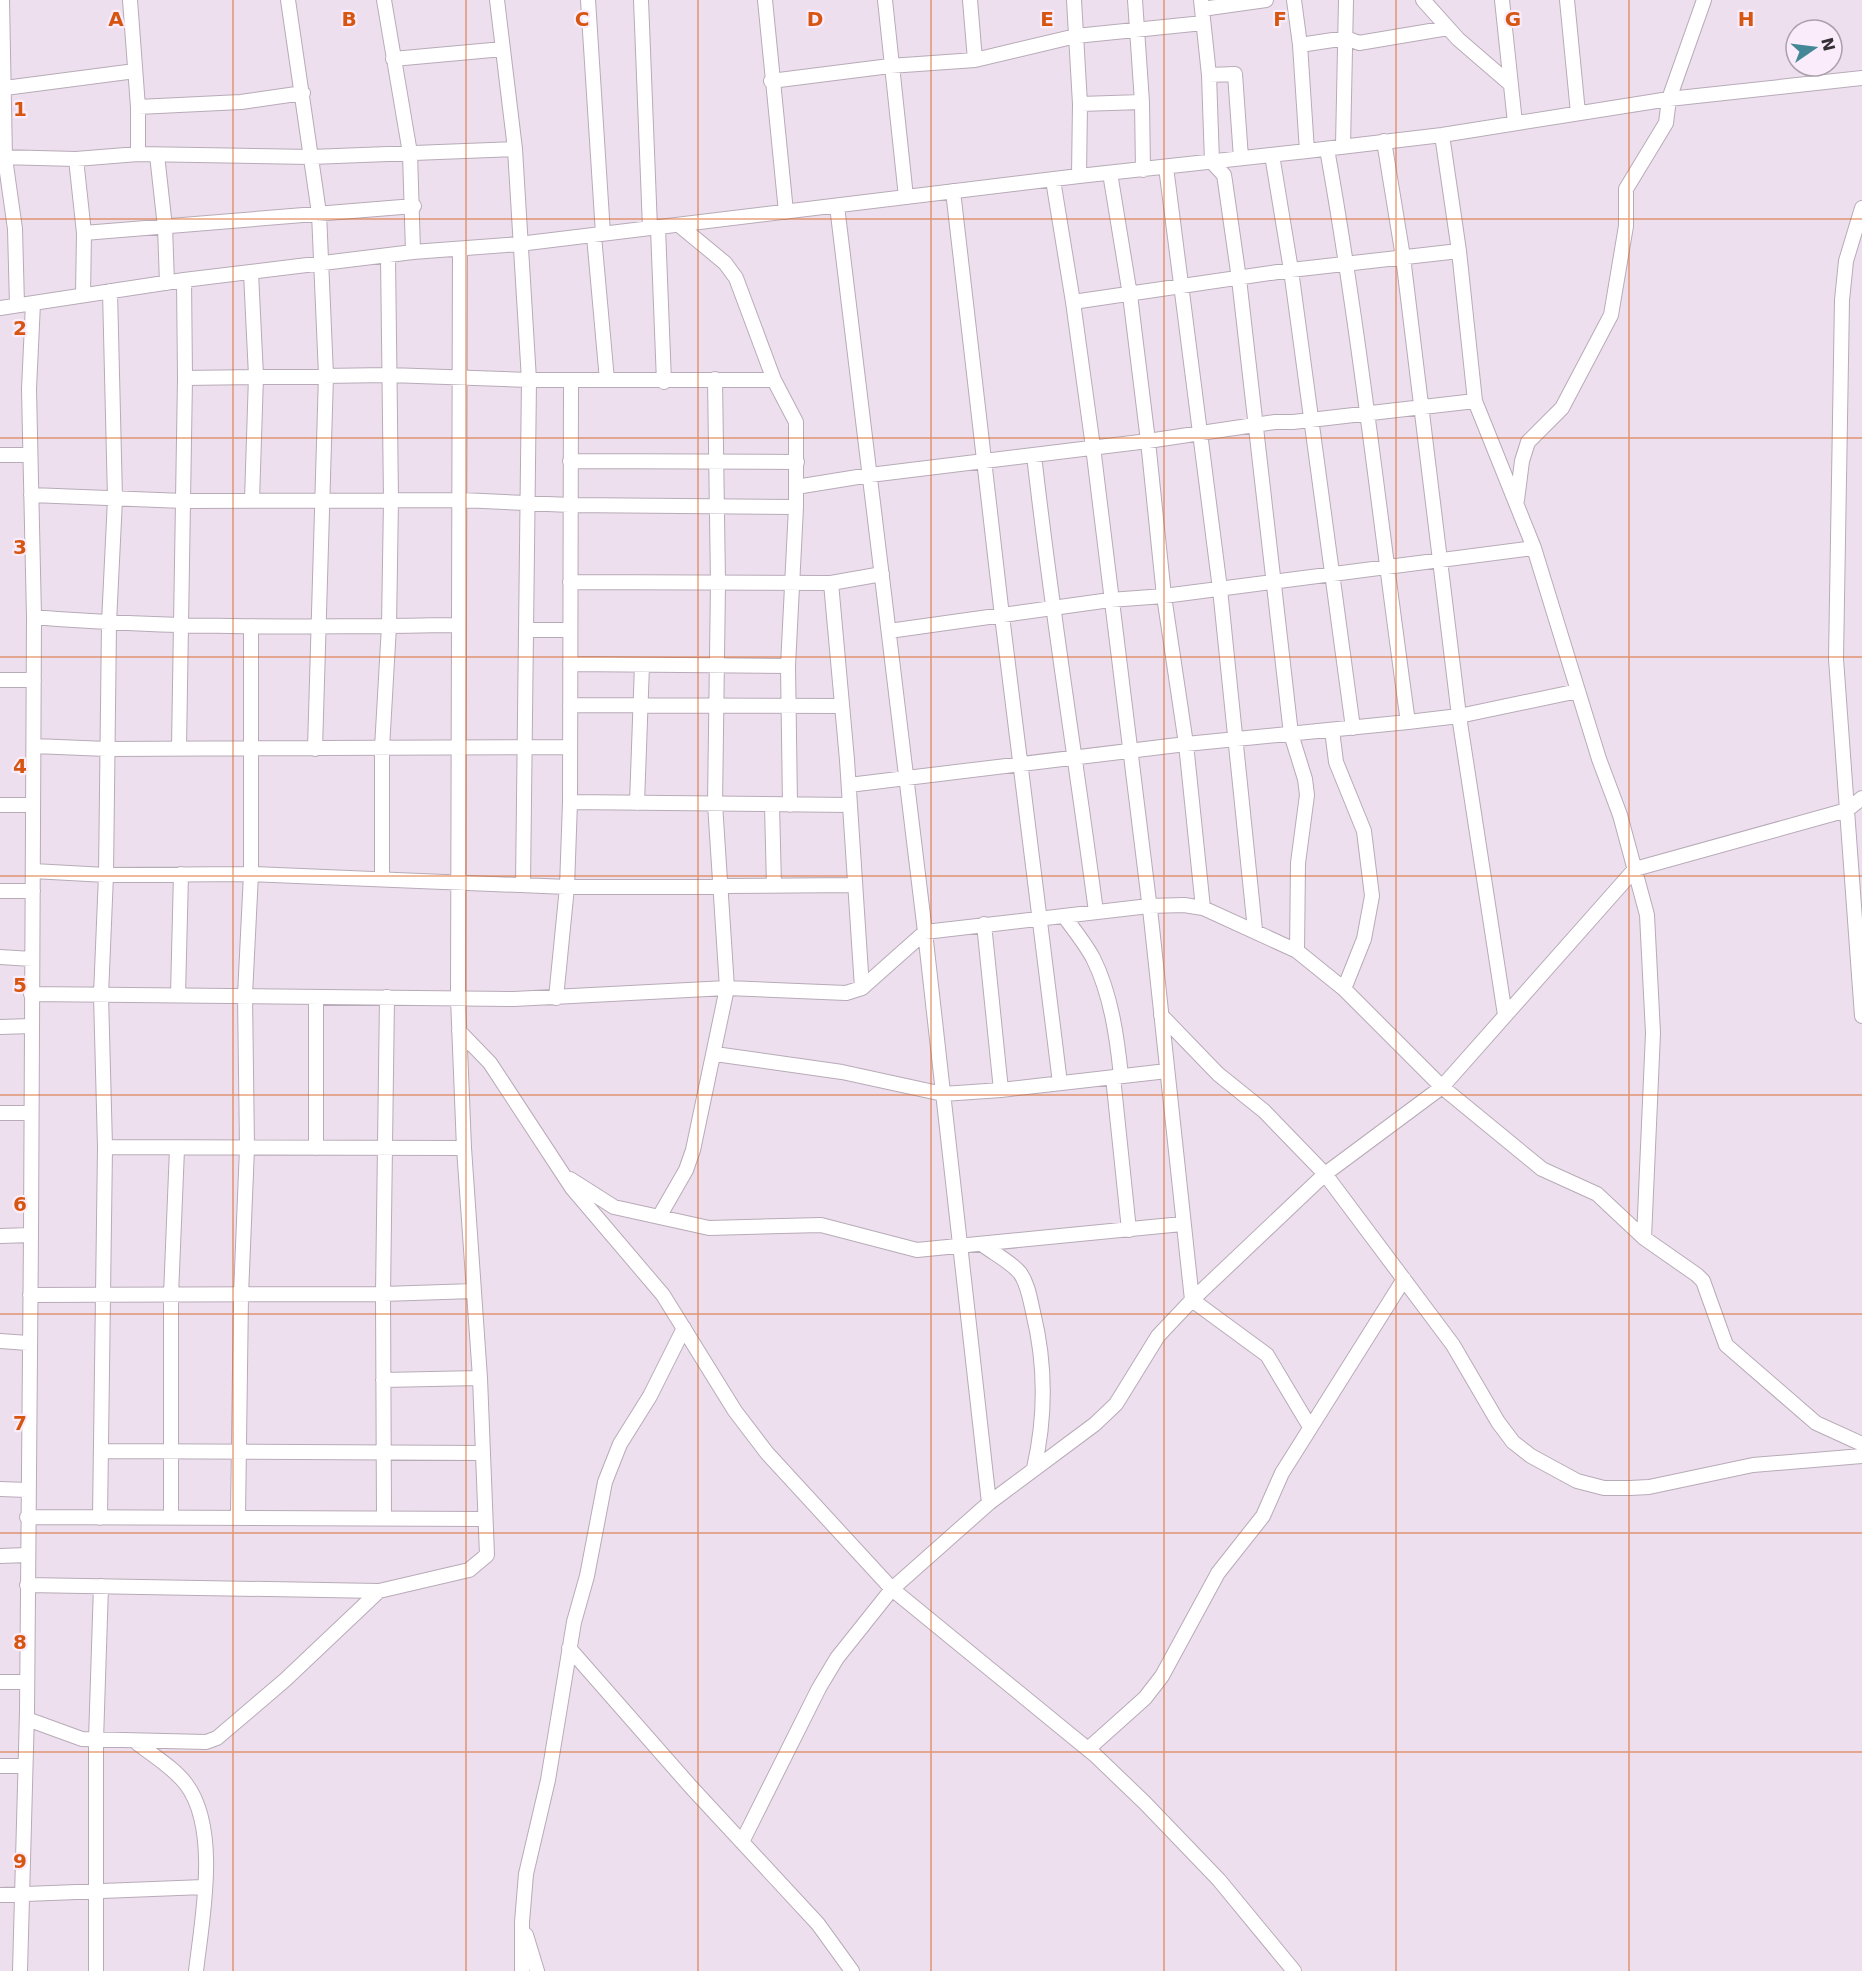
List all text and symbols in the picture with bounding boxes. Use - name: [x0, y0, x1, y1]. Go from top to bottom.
- text: A: [108, 7, 124, 31]
- text: B: [341, 7, 357, 31]
- text: C: [575, 7, 589, 31]
- text: D: [807, 7, 823, 31]
- text: E: [1040, 7, 1054, 31]
- text: F: [1273, 7, 1287, 31]
- text: G: [1505, 7, 1521, 31]
- text: H: [1738, 7, 1754, 31]
- north arrow: [1784, 18, 1844, 78]
- text: N: [1817, 36, 1839, 53]
- text: 1: [13, 97, 27, 121]
- text: 2: [13, 316, 27, 340]
- text: 3: [13, 535, 27, 559]
- text: 4: [13, 754, 27, 778]
- text: 5: [13, 973, 27, 997]
- text: 6: [13, 1192, 27, 1216]
- text: 7: [13, 1411, 27, 1435]
- text: 8: [13, 1630, 27, 1654]
- text: 9: [13, 1849, 27, 1873]

